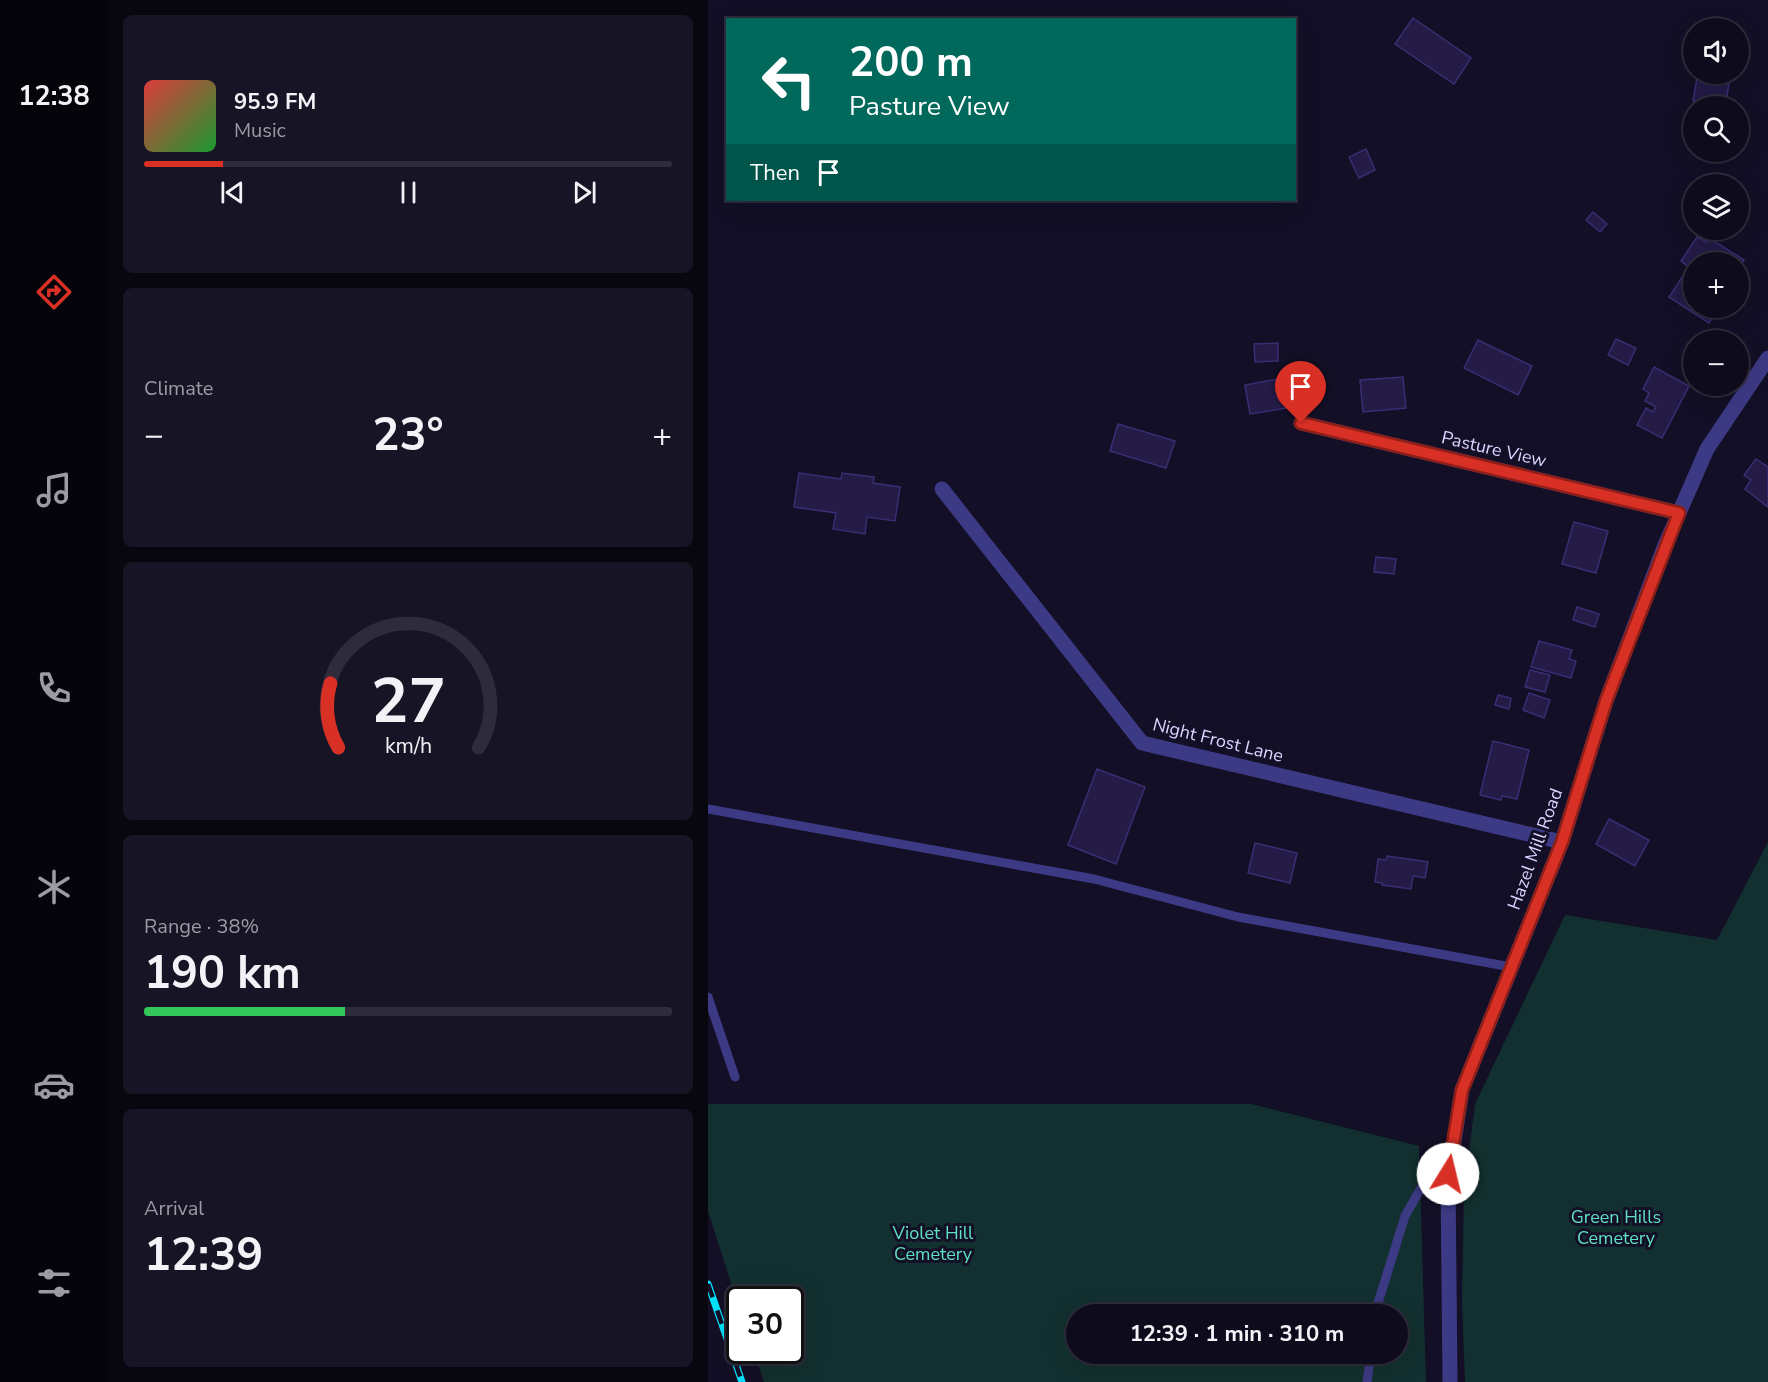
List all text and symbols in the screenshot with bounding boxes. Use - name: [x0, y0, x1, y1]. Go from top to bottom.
- map controls: [1683, 18, 1749, 396]
- button: sound: [1683, 18, 1749, 84]
- text: 200 m: [849, 34, 973, 91]
- icon: left: [750, 42, 828, 120]
- text: 12:38: [18, 78, 90, 115]
- text: 95.9 FM: [234, 87, 316, 117]
- text: Pasture View: [849, 88, 1010, 125]
- button: search: [1683, 96, 1749, 162]
- text: Music: [234, 117, 286, 144]
- icon: arrive: [812, 156, 845, 189]
- text: Then: [750, 158, 800, 188]
- button: layers: [1683, 174, 1749, 240]
- icon: previous: [216, 176, 249, 209]
- icon: pause: [392, 176, 425, 209]
- icon: next: [568, 176, 601, 209]
- button: +: [1683, 252, 1749, 318]
- icon: directions: [33, 271, 75, 313]
- button: −: [1683, 330, 1749, 396]
- pin: [1275, 361, 1326, 423]
- icon: arrive: [1284, 370, 1317, 403]
- text: Climate: [144, 375, 213, 402]
- text: 23°: [372, 405, 444, 466]
- text: −: [144, 413, 164, 458]
- text: +: [652, 413, 672, 458]
- street label: Pasture View: [1439, 425, 1549, 473]
- icon: music: [33, 469, 75, 511]
- text: 27: [371, 659, 445, 744]
- icon: phone: [33, 667, 75, 709]
- street label: Night Frost Lane: [1150, 712, 1286, 768]
- text: km/h: [384, 731, 432, 761]
- street label: Hazel Mill Road: [1502, 785, 1568, 913]
- icon: climate: [33, 866, 75, 908]
- text: Range · 38%: [144, 913, 259, 940]
- text: 190 km: [144, 943, 301, 1004]
- icon: car: [33, 1064, 75, 1106]
- position arrow: [1416, 1142, 1480, 1206]
- text: Arrival: [144, 1195, 204, 1222]
- park label: Green Hills Cemetery: [1571, 1205, 1661, 1250]
- park label: Violet Hill Cemetery: [892, 1221, 974, 1266]
- text: 12:39: [144, 1225, 263, 1286]
- icon: filters: [33, 1262, 75, 1304]
- speed limit sign: 30: [726, 1286, 804, 1364]
- text: 12:39 · 1 min · 310 m: [1130, 1319, 1344, 1349]

